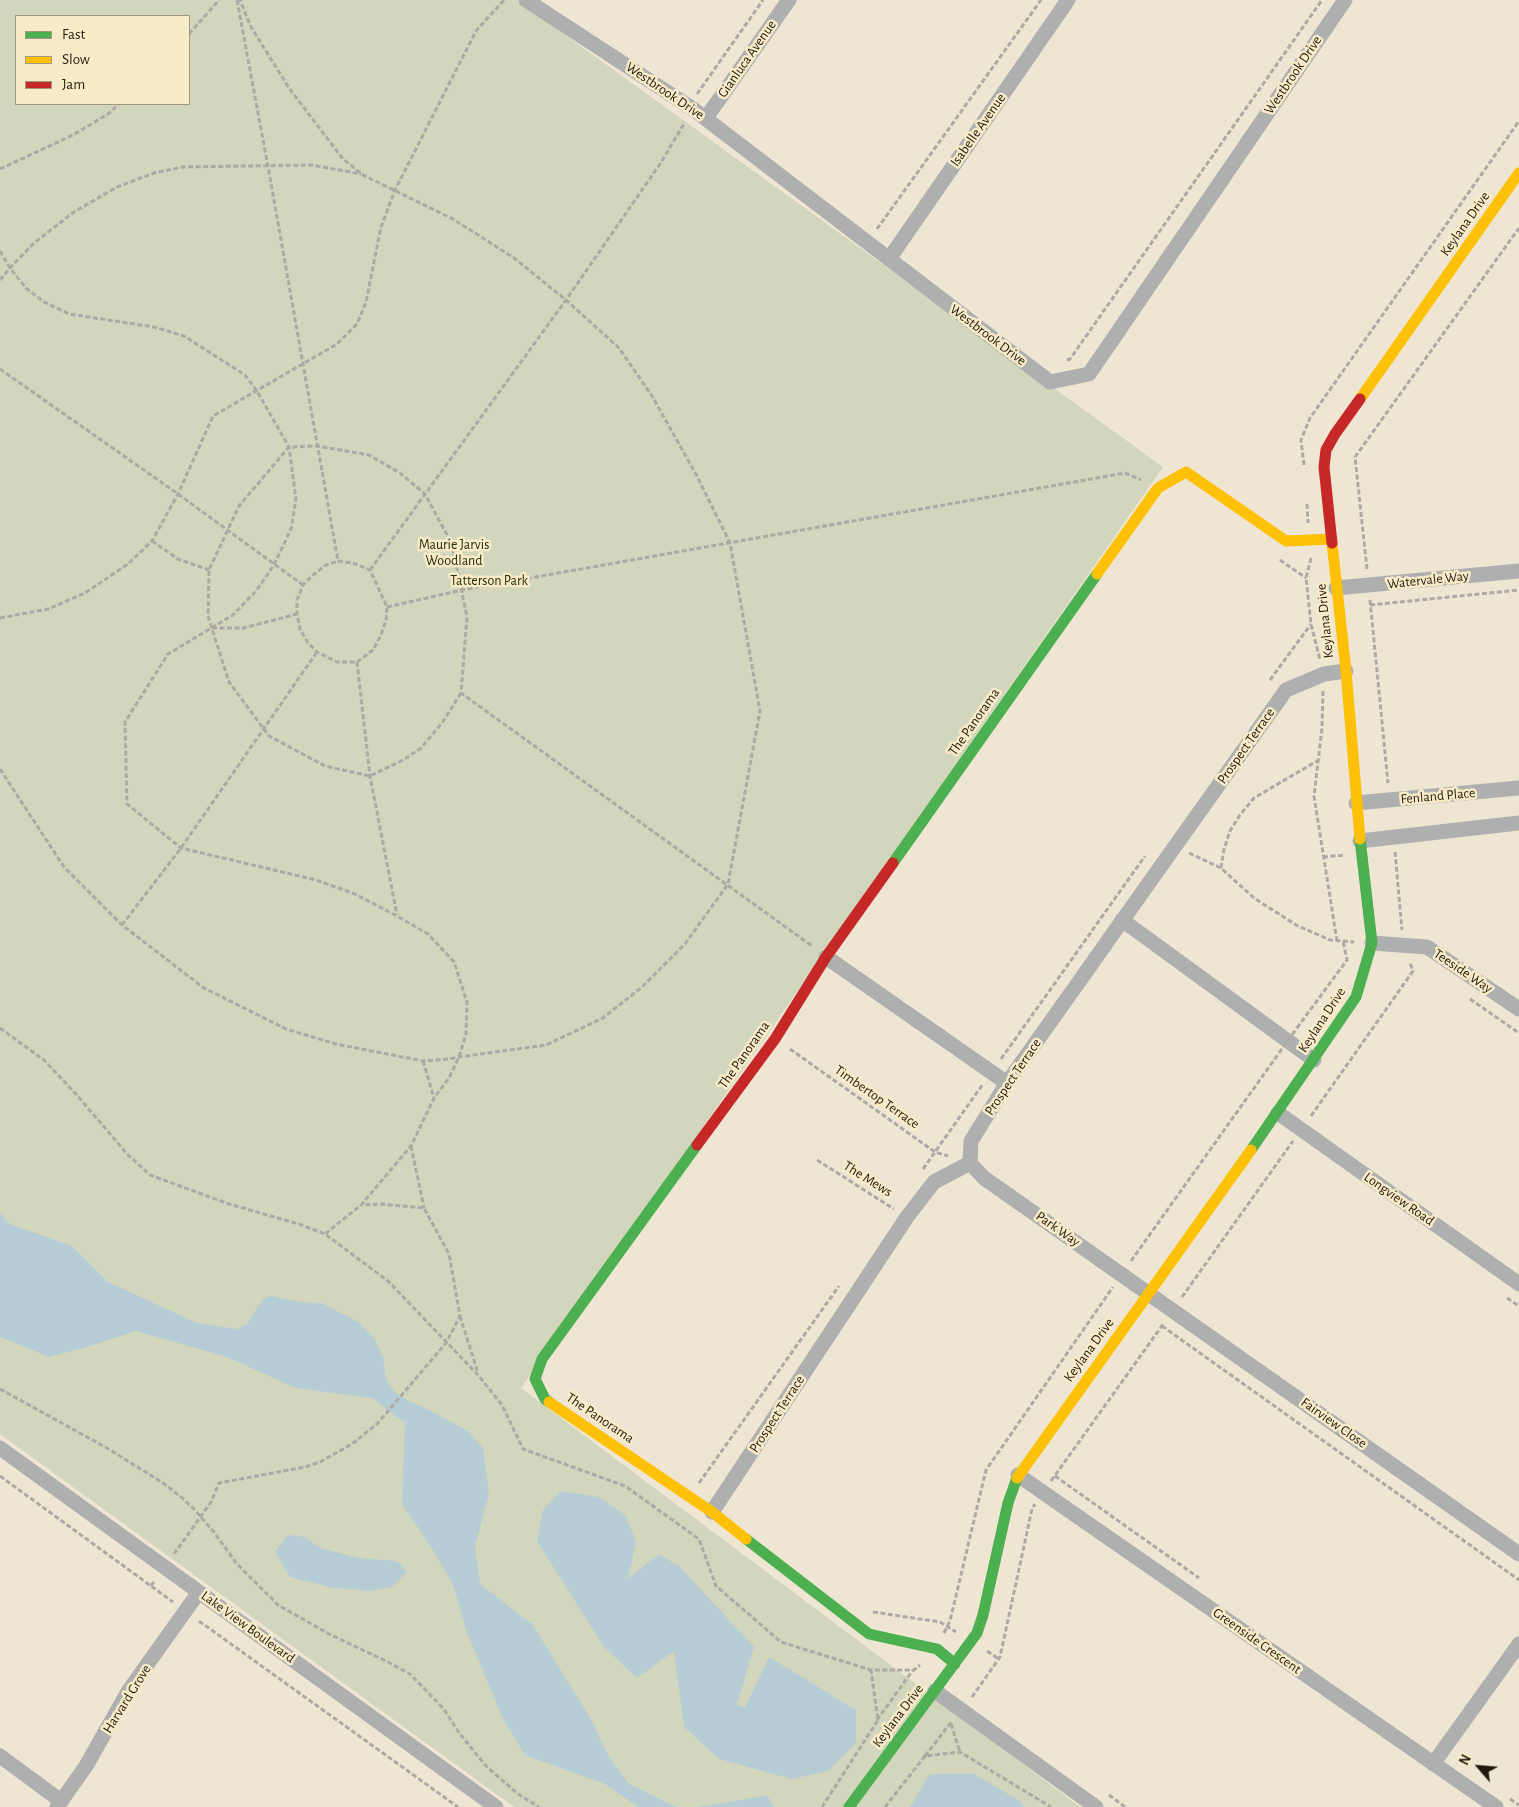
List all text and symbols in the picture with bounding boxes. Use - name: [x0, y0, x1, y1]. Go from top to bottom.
- legend: [15, 15, 190, 105]
- street label: Gianluca Avenue: [714, 17, 780, 101]
- text: Fast: [62, 27, 85, 42]
- street label: Westbrook Drive: [1261, 33, 1325, 117]
- text: Slow: [62, 52, 90, 67]
- street label: Westbrook Drive: [623, 59, 707, 123]
- text: Jam: [62, 77, 85, 92]
- street label: Isabelle Avenue: [947, 90, 1009, 170]
- street label: Keylana Drive: [1437, 189, 1493, 259]
- street label: Westbrook Drive: [947, 301, 1029, 369]
- park label: Maurie Jarvis Woodland: [419, 537, 489, 570]
- street label: Watervale Way: [1386, 567, 1470, 593]
- park label: Tatterson Park: [450, 573, 528, 589]
- street label: Keylana Drive: [1313, 583, 1337, 659]
- street label: The Panorama: [945, 685, 1003, 759]
- street label: Prospect Terrace: [1214, 705, 1278, 787]
- street label: Fenland Place: [1400, 784, 1476, 808]
- street label: Teeside Way: [1430, 945, 1496, 997]
- street label: Keylana Drive: [1295, 984, 1349, 1056]
- street label: The Panorama: [715, 1018, 773, 1092]
- street label: Prospect Terrace: [981, 1035, 1045, 1119]
- street label: Timbertop Terrace: [831, 1061, 923, 1133]
- street label: The Mews: [840, 1157, 896, 1201]
- street label: Longview Road: [1361, 1169, 1437, 1229]
- street label: Park Way: [1033, 1208, 1083, 1250]
- street label: Keylana Drive: [1060, 1315, 1118, 1385]
- street label: Prospect Terrace: [746, 1372, 808, 1456]
- street label: The Panorama: [563, 1389, 637, 1447]
- street label: Fairview Close: [1298, 1394, 1370, 1452]
- street label: Lake View Boulevard: [198, 1587, 298, 1667]
- street label: Greenside Crescent: [1210, 1604, 1304, 1678]
- street label: Harvard Grove: [99, 1662, 155, 1736]
- street label: Keylana Drive: [869, 1681, 927, 1751]
- north arrow: [1454, 1742, 1504, 1792]
- text: N: [1457, 1753, 1474, 1768]

